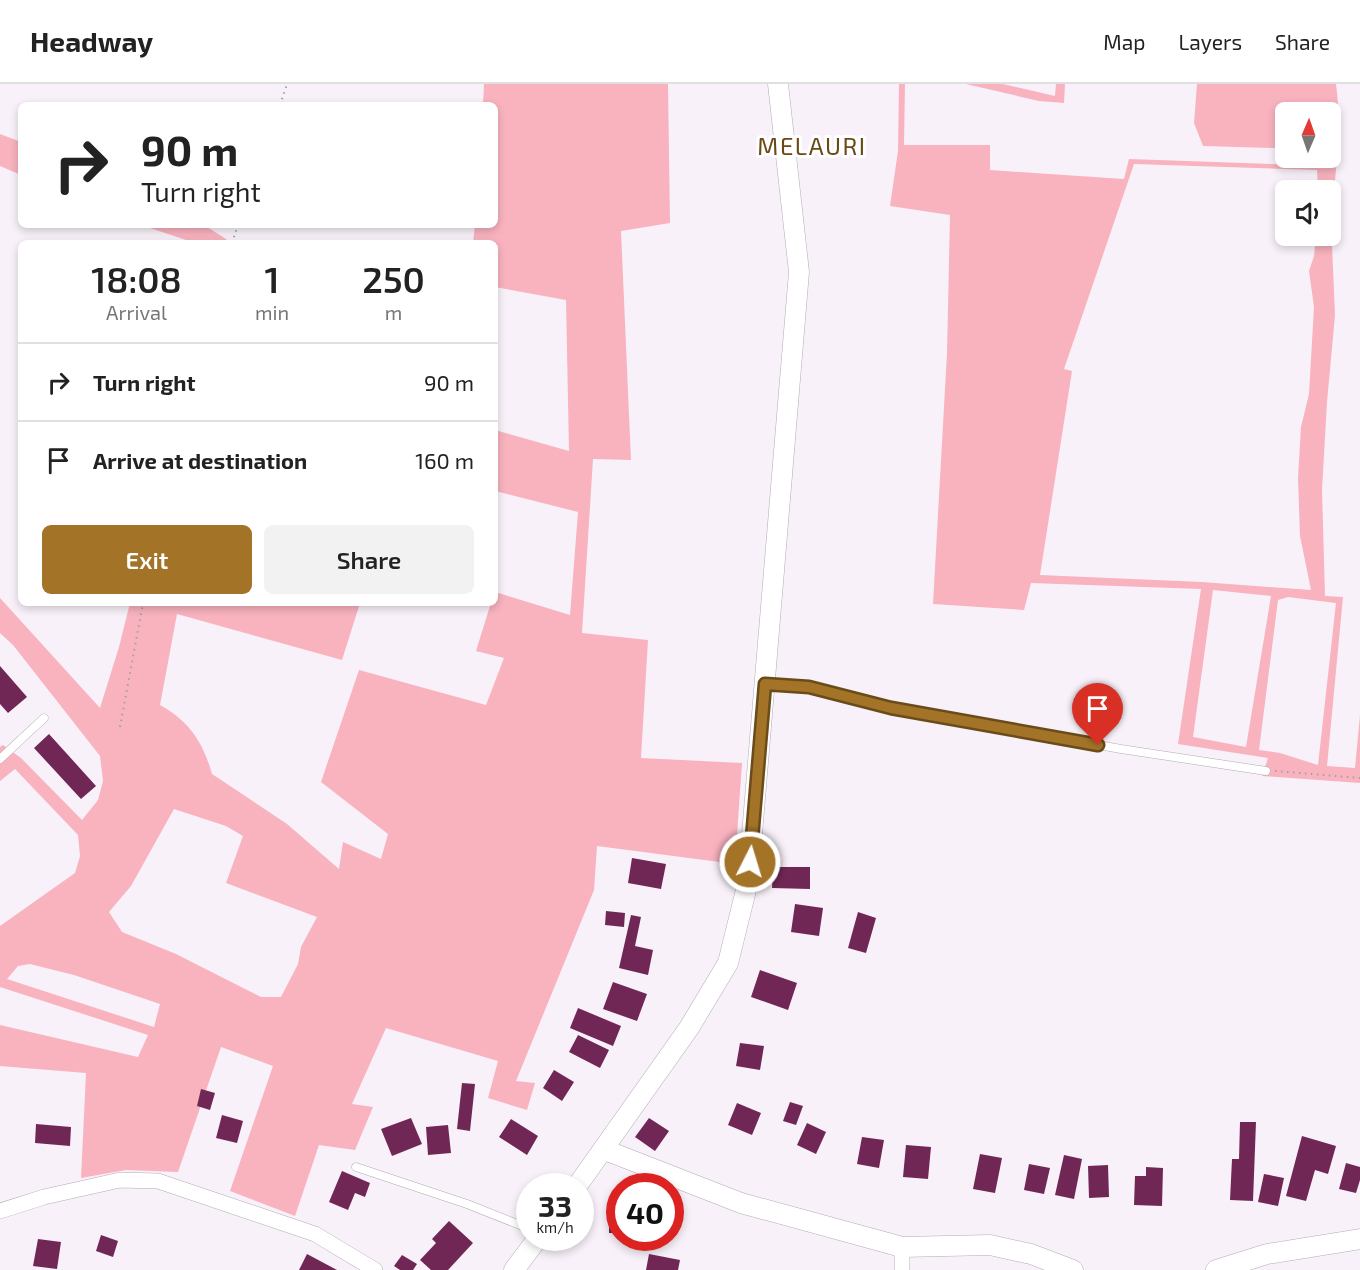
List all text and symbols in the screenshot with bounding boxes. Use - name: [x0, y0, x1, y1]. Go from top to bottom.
- text: Headway: [30, 24, 153, 58]
- text: Map: [1103, 29, 1145, 54]
- text: Layers: [1178, 29, 1242, 54]
- text: Share: [1275, 29, 1330, 54]
- north arrow: [1275, 102, 1341, 168]
- map controls: [1275, 102, 1341, 246]
- text: 90 m: [141, 124, 238, 174]
- icon: right: [42, 126, 120, 204]
- district label: MELAURI: [757, 131, 867, 160]
- text: Turn right: [141, 175, 261, 207]
- button: sound: [1275, 180, 1341, 246]
- text: 18:08: [91, 257, 182, 300]
- text: 1: [264, 257, 280, 300]
- text: 250: [362, 257, 425, 300]
- text: Arrival: [106, 300, 167, 324]
- text: min: [255, 300, 289, 324]
- text: m: [385, 300, 402, 324]
- icon: right: [42, 366, 75, 399]
- text: Turn right: [93, 369, 195, 395]
- text: 90 m: [424, 369, 474, 395]
- icon: arrive: [42, 444, 75, 477]
- text: Arrive at destination: [93, 447, 307, 473]
- text: 160 m: [415, 447, 474, 473]
- button: Exit: [42, 525, 252, 594]
- button: Share: [264, 525, 474, 594]
- pin: [1072, 683, 1123, 745]
- icon: arrive: [1081, 692, 1114, 725]
- position arrow: [718, 830, 782, 894]
- speed limit sign: 40: [606, 1173, 684, 1251]
- text: 33: [538, 1187, 572, 1223]
- text: km/h: [536, 1218, 574, 1236]

